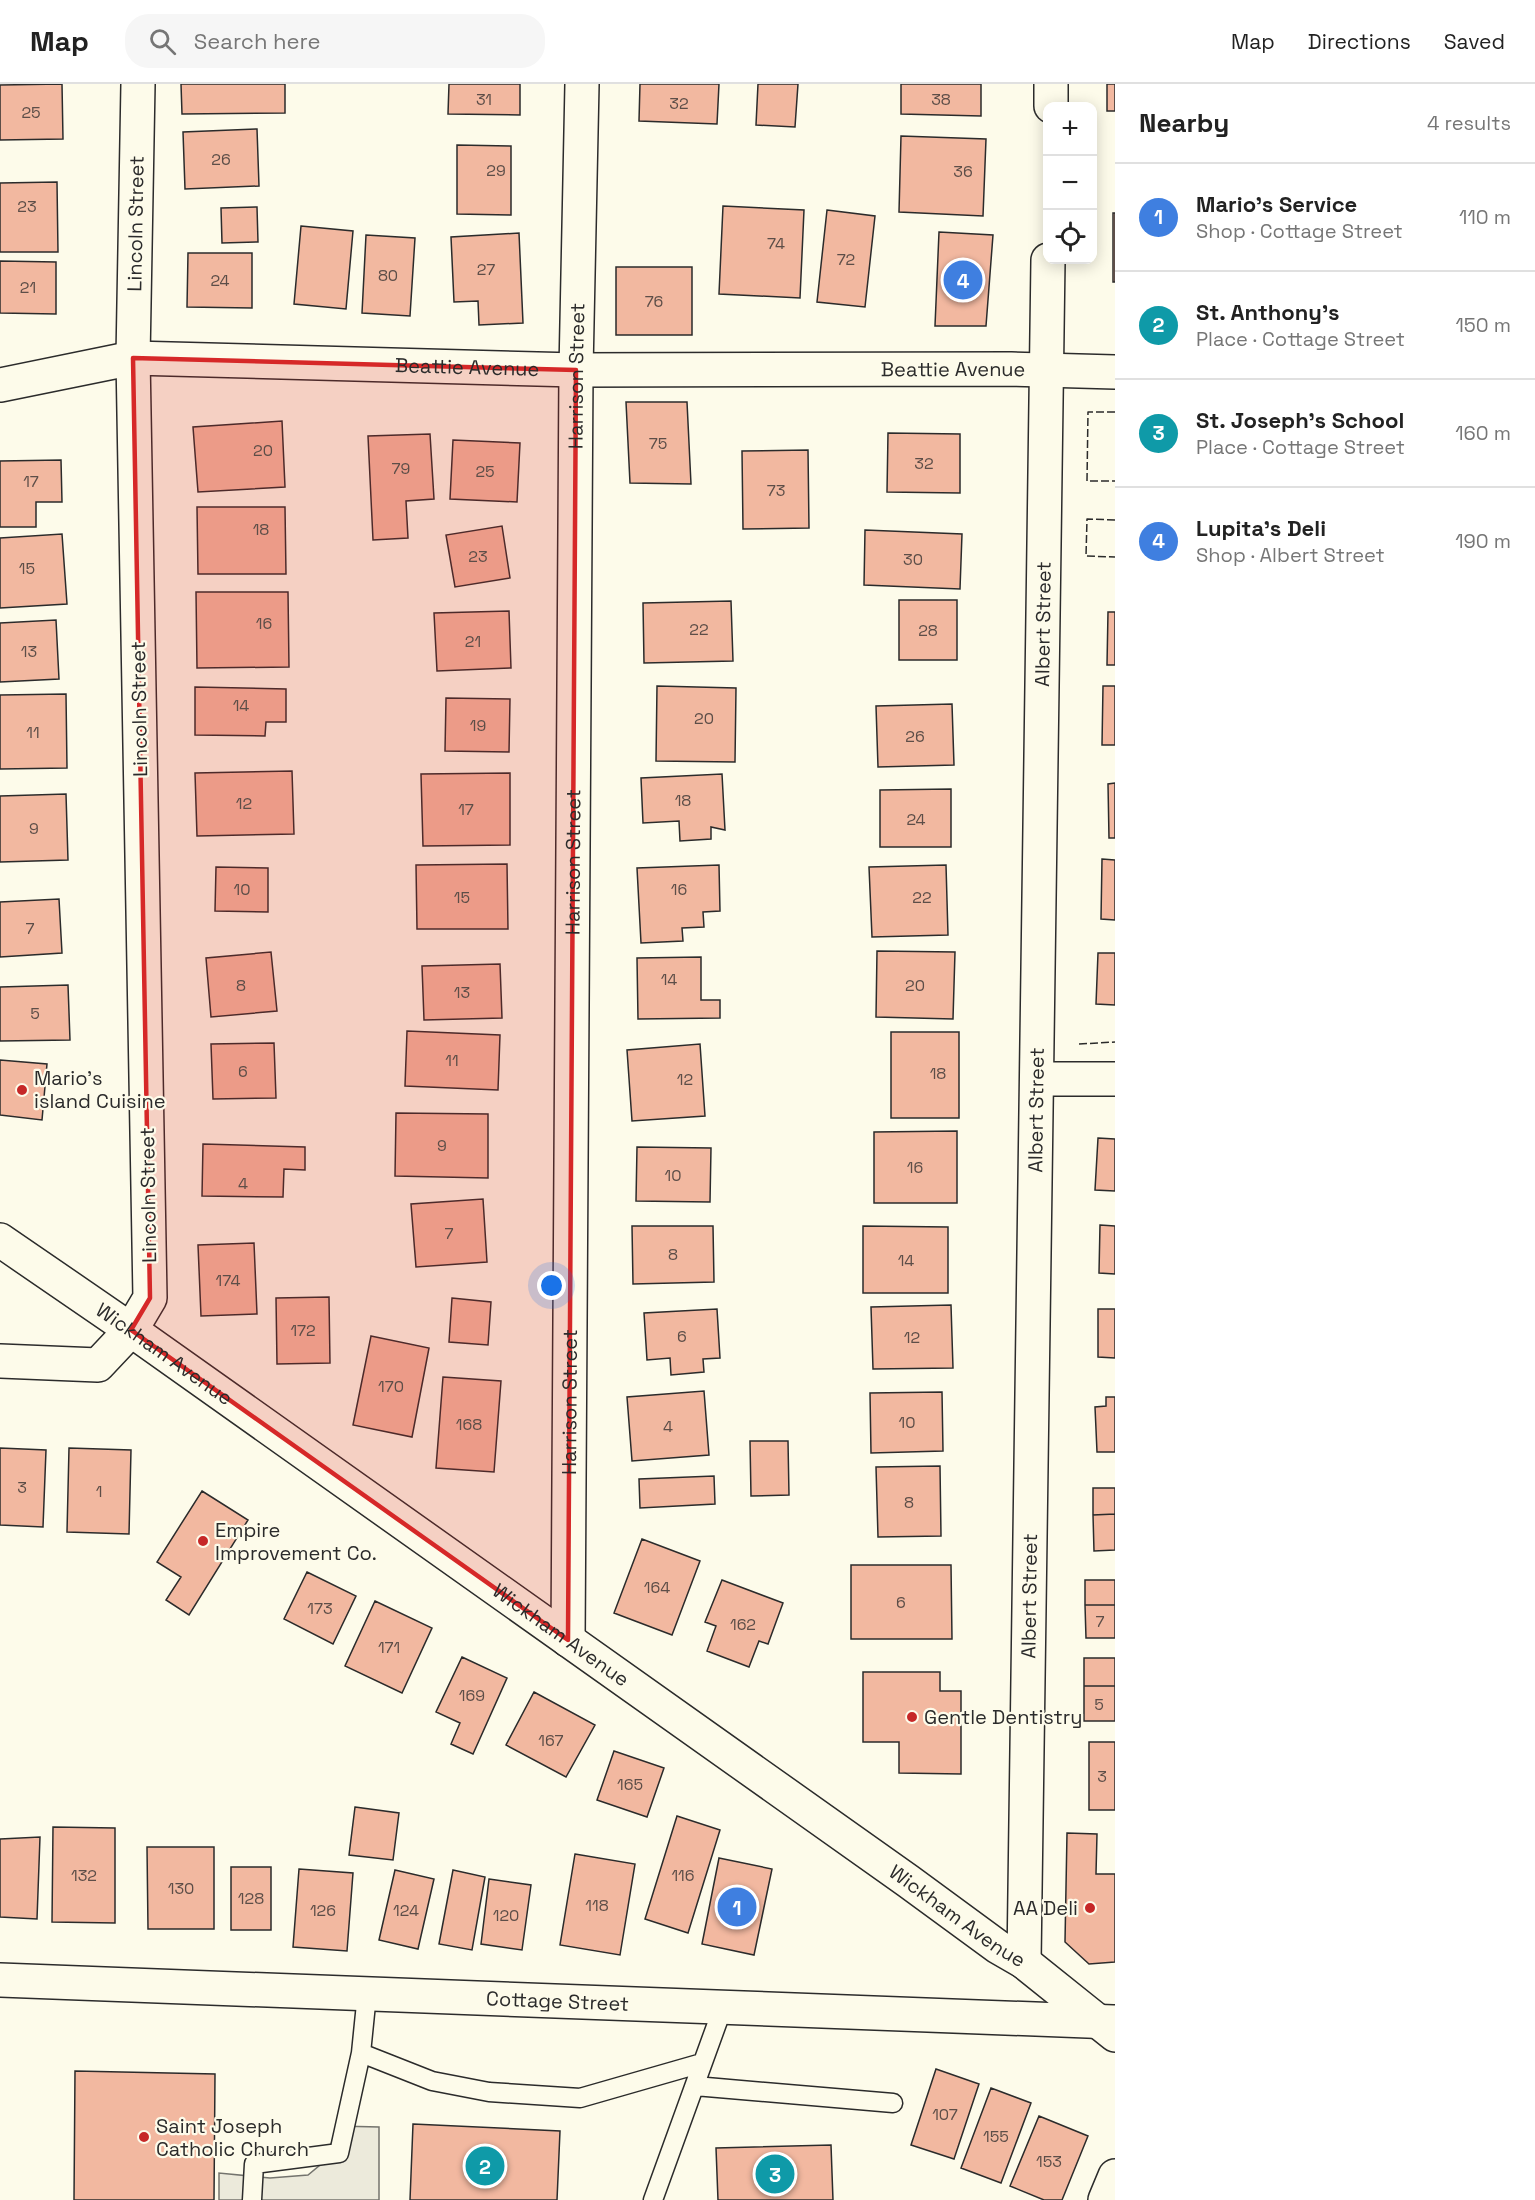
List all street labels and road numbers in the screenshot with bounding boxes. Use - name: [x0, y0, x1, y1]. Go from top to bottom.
- street label: Lincoln Street: [121, 155, 150, 292]
- street label: Harrison Street: [563, 303, 590, 449]
- street label: Beattie Avenue: [395, 352, 540, 382]
- street label: Beattie Avenue: [881, 356, 1026, 382]
- street label: Albert Street: [1029, 561, 1057, 687]
- street label: Lincoln Street: [125, 641, 153, 777]
- street label: Harrison Street: [559, 789, 586, 935]
- street label: Albert Street: [1022, 1047, 1050, 1173]
- street label: Lincoln Street: [134, 1127, 162, 1263]
- street label: Wickham Avenue: [91, 1297, 238, 1411]
- street label: Harrison Street: [556, 1329, 583, 1475]
- street label: Albert Street: [1015, 1533, 1043, 1659]
- street label: Wickham Avenue: [487, 1578, 634, 1692]
- street label: Wickham Avenue: [884, 1859, 1030, 1973]
- street label: Cottage Street: [486, 1985, 630, 2017]

